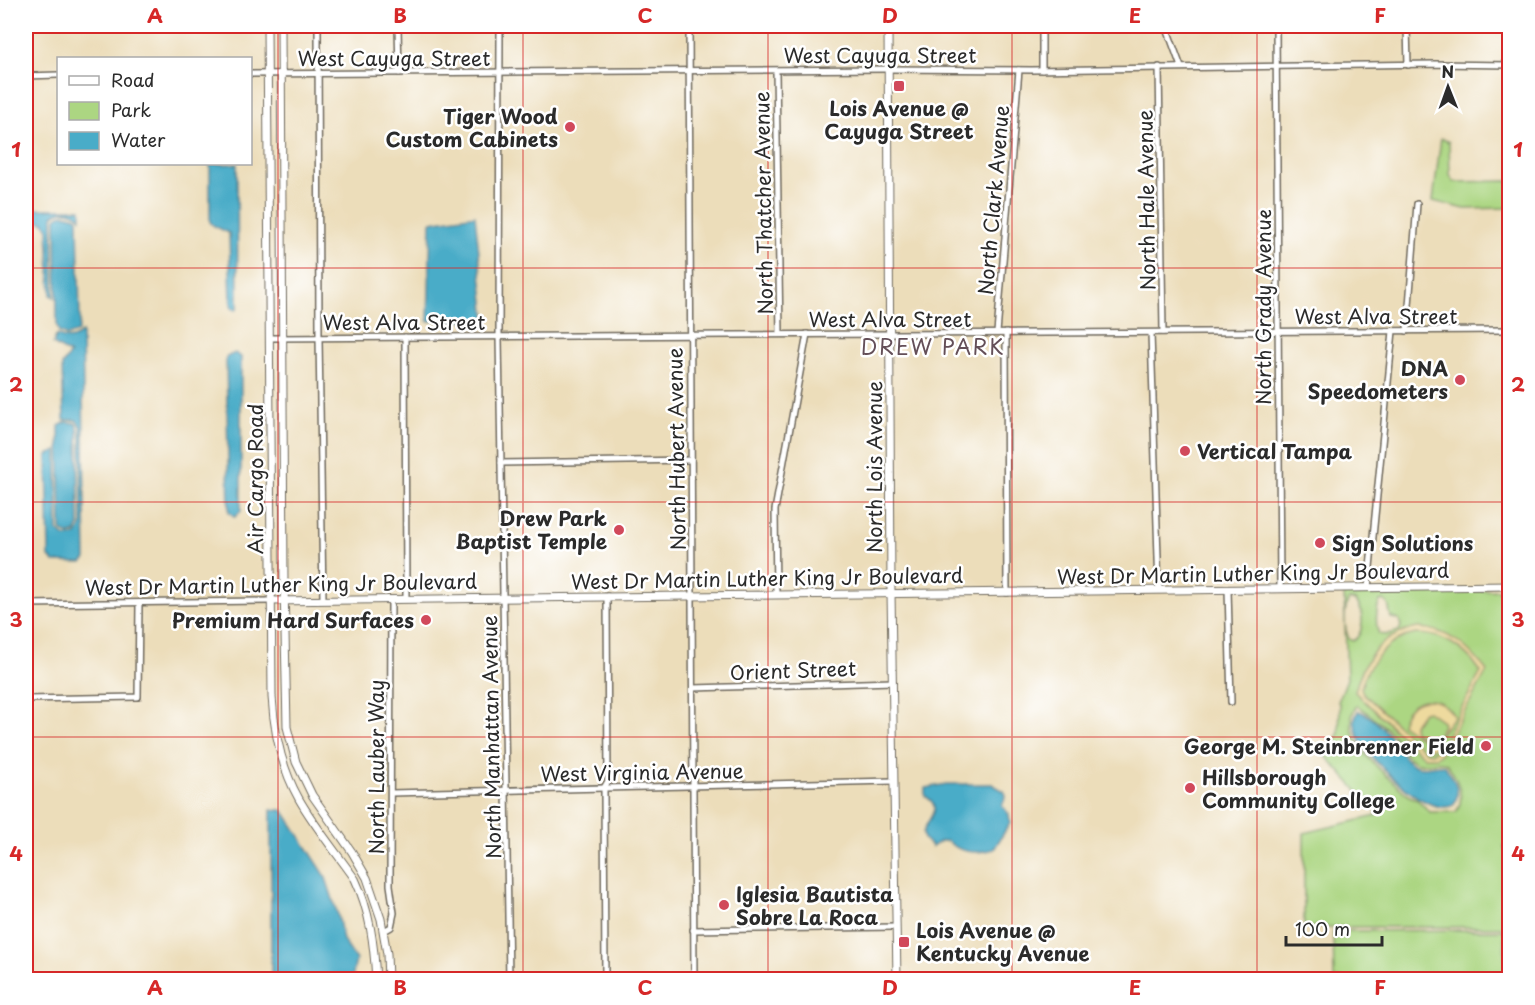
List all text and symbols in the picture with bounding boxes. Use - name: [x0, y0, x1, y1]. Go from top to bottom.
- text: A: [147, 0, 163, 30]
- text: B: [393, 0, 407, 30]
- text: C: [637, 0, 653, 30]
- text: D: [882, 0, 898, 30]
- text: E: [1129, 0, 1141, 30]
- text: F: [1374, 0, 1386, 30]
- street label: West Cayuga Street: [784, 40, 976, 70]
- street label: West Cayuga Street: [298, 43, 490, 73]
- legend: [57, 57, 252, 165]
- north arrow: [1418, 57, 1478, 117]
- text: N: [1441, 59, 1454, 83]
- text: Road: [111, 66, 155, 93]
- marker: Lois Avenue @ Cayuga Street: [892, 79, 906, 93]
- street label: North Thatcher Avenue: [746, 91, 780, 315]
- place label: Lois Avenue @ Cayuga Street: [824, 93, 974, 146]
- text: Park: [111, 96, 151, 123]
- place label: Tiger Wood Custom Cabinets: [385, 101, 558, 154]
- street label: North Clark Avenue: [970, 104, 1016, 296]
- street label: North Hale Avenue: [1129, 109, 1163, 291]
- marker: Tiger Wood Custom Cabinets: [563, 120, 577, 134]
- text: Water: [111, 126, 166, 153]
- text: 1: [11, 134, 21, 164]
- text: 1: [1513, 134, 1523, 164]
- street label: North Grady Avenue: [1248, 209, 1278, 405]
- street label: West Alva Street: [1295, 301, 1457, 331]
- street label: West Alva Street: [809, 304, 971, 334]
- street label: West Alva Street: [323, 307, 485, 337]
- district label: DREW PARK: [861, 330, 1005, 362]
- street label: North Hubert Avenue: [659, 347, 693, 551]
- place label: DNA Speedometers: [1308, 353, 1448, 406]
- text: 2: [9, 369, 23, 399]
- text: 2: [1511, 369, 1525, 399]
- marker: DNA Speedometers: [1453, 373, 1467, 387]
- street label: North Lois Avenue: [859, 381, 889, 553]
- street label: Air Cargo Road: [240, 404, 270, 554]
- place label: Vertical Tampa: [1197, 436, 1353, 466]
- marker: Vertical Tampa: [1178, 444, 1192, 458]
- place label: Drew Park Baptist Temple: [456, 503, 608, 556]
- marker: Drew Park Baptist Temple: [612, 523, 626, 537]
- place label: Sign Solutions: [1332, 528, 1474, 558]
- marker: Sign Solutions: [1313, 536, 1327, 550]
- street label: West Dr Martin Luther King Jr Boulevard: [1057, 555, 1449, 591]
- street label: West Dr Martin Luther King Jr Boulevard: [571, 560, 963, 596]
- street label: West Dr Martin Luther King Jr Boulevard: [85, 566, 477, 602]
- text: 3: [9, 604, 23, 634]
- text: 3: [1511, 604, 1525, 634]
- place label: Premium Hard Surfaces: [172, 605, 414, 635]
- marker: Premium Hard Surfaces: [419, 613, 433, 627]
- street label: North Manhattan Avenue: [474, 615, 508, 859]
- street label: Orient Street: [729, 653, 857, 687]
- street label: North Lauber Way: [361, 680, 391, 854]
- place label: George M. Steinbrenner Field: [1184, 731, 1474, 761]
- marker: George M. Steinbrenner Field: [1479, 739, 1493, 753]
- street label: West Virginia Avenue: [540, 755, 744, 789]
- place label: Hillsborough Community College: [1202, 762, 1395, 815]
- marker: Hillsborough Community College: [1183, 781, 1197, 795]
- text: 4: [9, 838, 23, 868]
- text: 4: [1511, 838, 1525, 868]
- place label: Iglesia Bautista Sobre La Roca: [736, 879, 894, 932]
- marker: Iglesia Bautista Sobre La Roca: [717, 898, 731, 912]
- scale bar: [1286, 909, 1382, 947]
- place label: Lois Avenue @ Kentucky Avenue: [916, 915, 1089, 968]
- text: 100 m: [1295, 915, 1350, 942]
- marker: Lois Avenue @ Kentucky Avenue: [897, 935, 911, 949]
- text: A: [147, 972, 163, 1002]
- text: B: [393, 972, 407, 1002]
- text: C: [637, 972, 653, 1002]
- text: D: [882, 972, 898, 1002]
- text: E: [1129, 972, 1141, 1002]
- text: F: [1374, 972, 1386, 1002]

